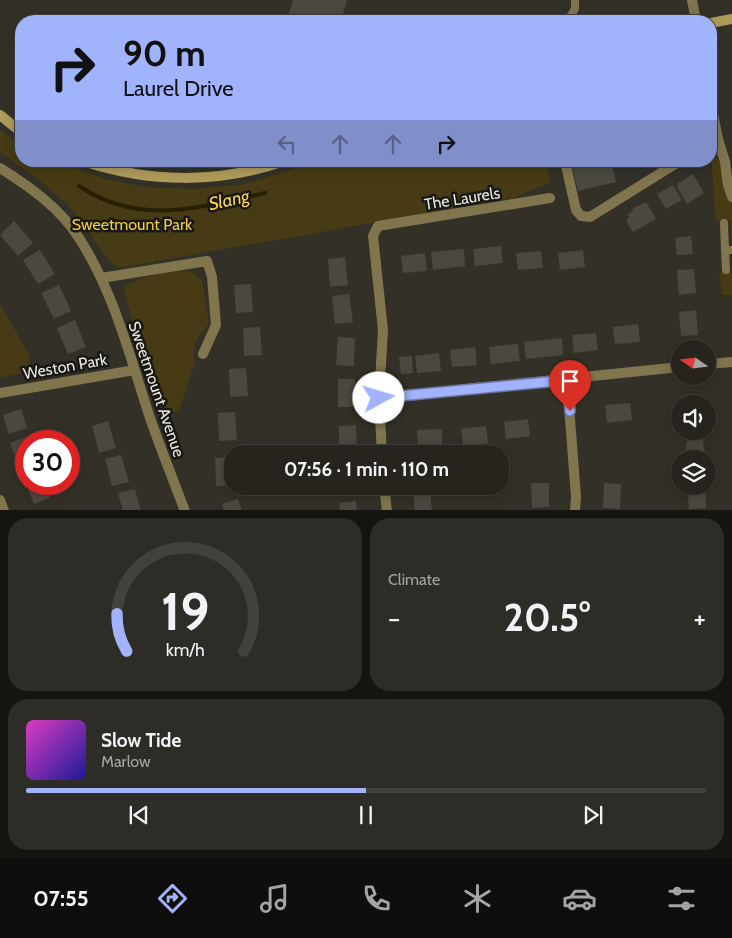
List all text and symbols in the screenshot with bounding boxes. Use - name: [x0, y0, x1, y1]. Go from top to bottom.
- text: 90 m: [123, 32, 206, 75]
- icon: right: [40, 35, 105, 100]
- text: Laurel Drive: [123, 75, 234, 102]
- icon: left: [273, 130, 301, 158]
- icon: ahead: [326, 130, 354, 158]
- icon: ahead: [379, 130, 407, 158]
- icon: right: [432, 130, 460, 158]
- street label: The Laurels: [423, 183, 502, 214]
- water label: Slang: [207, 185, 252, 215]
- park label: Sweetmount Park: [72, 215, 193, 234]
- street label: Sweetmount Avenue: [124, 319, 189, 459]
- north arrow: [671, 340, 716, 385]
- map controls: [671, 340, 716, 495]
- street label: Weston Park: [22, 350, 109, 383]
- pin: [549, 360, 591, 411]
- icon: arrive: [556, 367, 584, 395]
- position arrow: [352, 371, 404, 423]
- button: sound: [671, 395, 716, 440]
- speed limit sign: 30: [15, 430, 80, 495]
- button: layers: [671, 450, 716, 495]
- text: 07:56 · 1 min · 110 m: [284, 458, 449, 481]
- text: Climate: [388, 570, 440, 589]
- text: 19: [161, 580, 209, 643]
- text: 20.5°: [504, 594, 590, 641]
- text: −: [388, 601, 400, 635]
- text: +: [694, 601, 706, 635]
- text: km/h: [165, 639, 205, 660]
- text: Slow Tide: [101, 729, 181, 752]
- text: Marlow: [101, 752, 151, 771]
- icon: previous: [125, 801, 153, 829]
- icon: pause: [352, 801, 380, 829]
- icon: next: [579, 801, 607, 829]
- icon: directions: [155, 881, 190, 916]
- icon: music: [257, 881, 292, 916]
- icon: phone: [359, 881, 394, 916]
- icon: climate: [460, 881, 495, 916]
- icon: car: [562, 881, 597, 916]
- icon: filters: [664, 881, 699, 916]
- text: 07:55: [33, 885, 89, 912]

